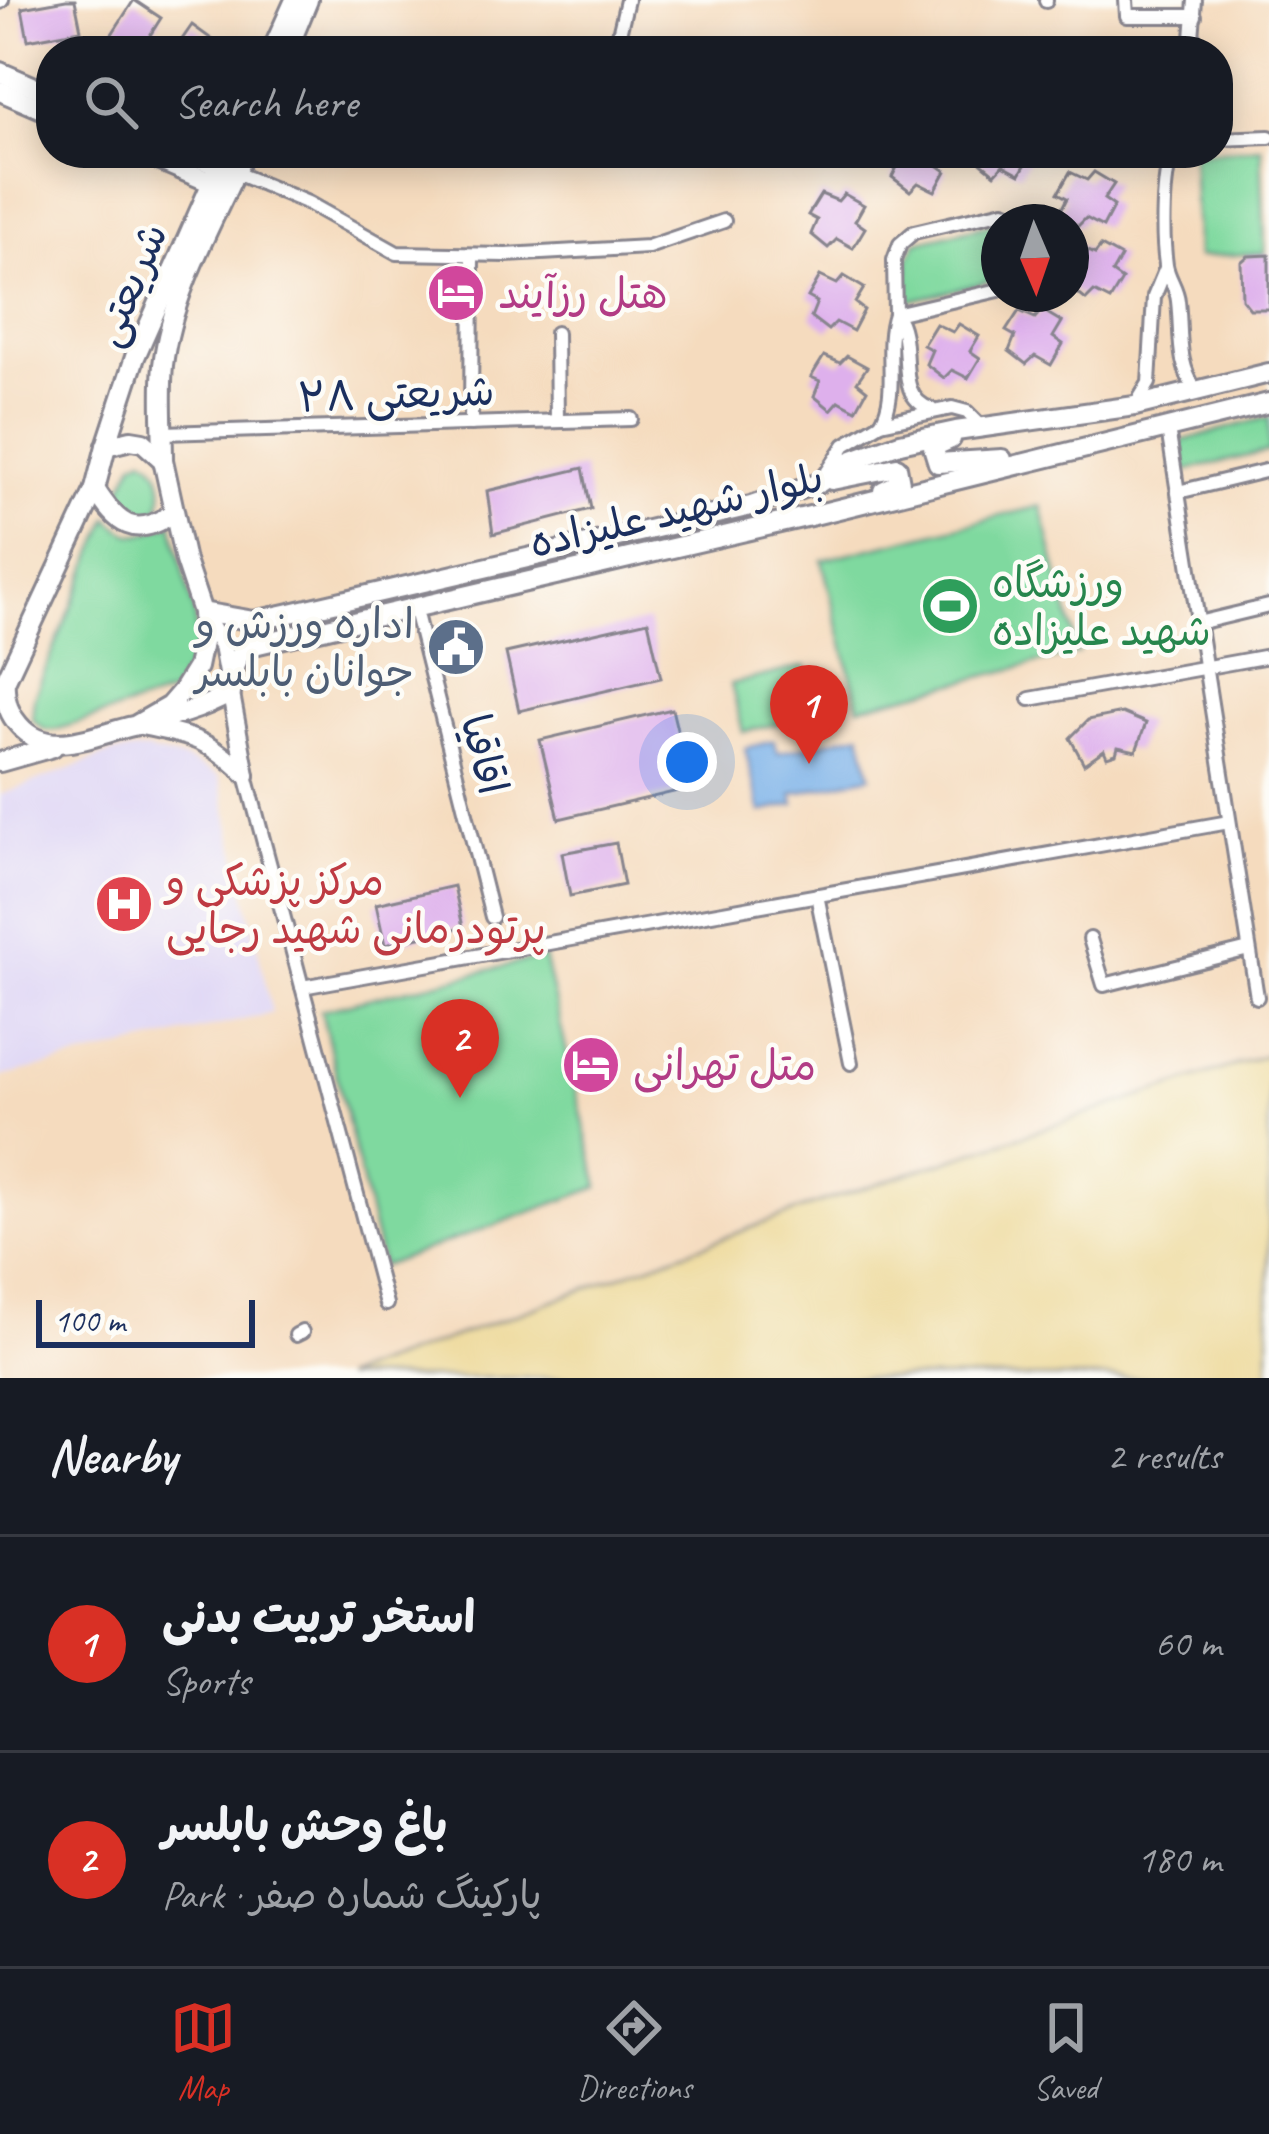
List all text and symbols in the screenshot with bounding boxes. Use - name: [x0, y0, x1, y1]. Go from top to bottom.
- search box: [36, 36, 1233, 168]
- icon: search: [78, 69, 144, 135]
- text: Search here: [174, 74, 357, 131]
- north arrow: [981, 204, 1089, 312]
- street label: شریعتی: [81, 215, 180, 354]
- hotel icon: هتل رزآیند: [425, 262, 487, 324]
- place label: هتل رزآیند: [498, 268, 668, 321]
- street label: شریعتی ۲۸: [297, 365, 495, 424]
- street label: بلوار شهید علیزاده: [524, 451, 828, 570]
- place label: ورزشگاه شهید علیزاده: [992, 557, 1211, 658]
- sports icon: ورزشگاه شهید علیزاده: [919, 575, 981, 637]
- place label: اداره ورزش و جوانان بابلسر: [192, 598, 414, 699]
- public building icon: اداره ورزش و جوانان بابلسر: [425, 616, 487, 678]
- pin: 1: [770, 665, 848, 764]
- street label: اقاقیا: [448, 709, 519, 800]
- your location: [657, 732, 717, 792]
- place label: مرکز پزشکی و پرتودرمانی شهید رجایی: [163, 855, 546, 956]
- hospital icon: مرکز پزشکی و پرتودرمانی شهید رجایی: [93, 873, 155, 935]
- pin: 2: [421, 999, 499, 1098]
- hotel icon: متل تهرانی: [560, 1034, 622, 1096]
- place label: متل تهرانی: [633, 1040, 816, 1093]
- scale bar: [36, 1294, 255, 1347]
- text: 100 m: [54, 1300, 125, 1342]
- text: Nearby: [48, 1424, 176, 1488]
- text: 2 results: [1107, 1432, 1221, 1481]
- text: استخر تربیت بدنی: [162, 1589, 475, 1646]
- text: 1: [78, 1619, 96, 1668]
- text: 60 m: [1155, 1619, 1221, 1668]
- text: Sports: [162, 1657, 250, 1706]
- text: باغ وحش بابلسر: [162, 1797, 447, 1854]
- text: 2: [78, 1835, 96, 1884]
- text: 180 m: [1137, 1835, 1221, 1884]
- text: Park · پارکینگ شماره صفر: [162, 1871, 541, 1920]
- tab: Map: [170, 1995, 236, 2109]
- tab: Directions: [577, 1995, 692, 2109]
- tab: Saved: [1033, 1995, 1099, 2109]

